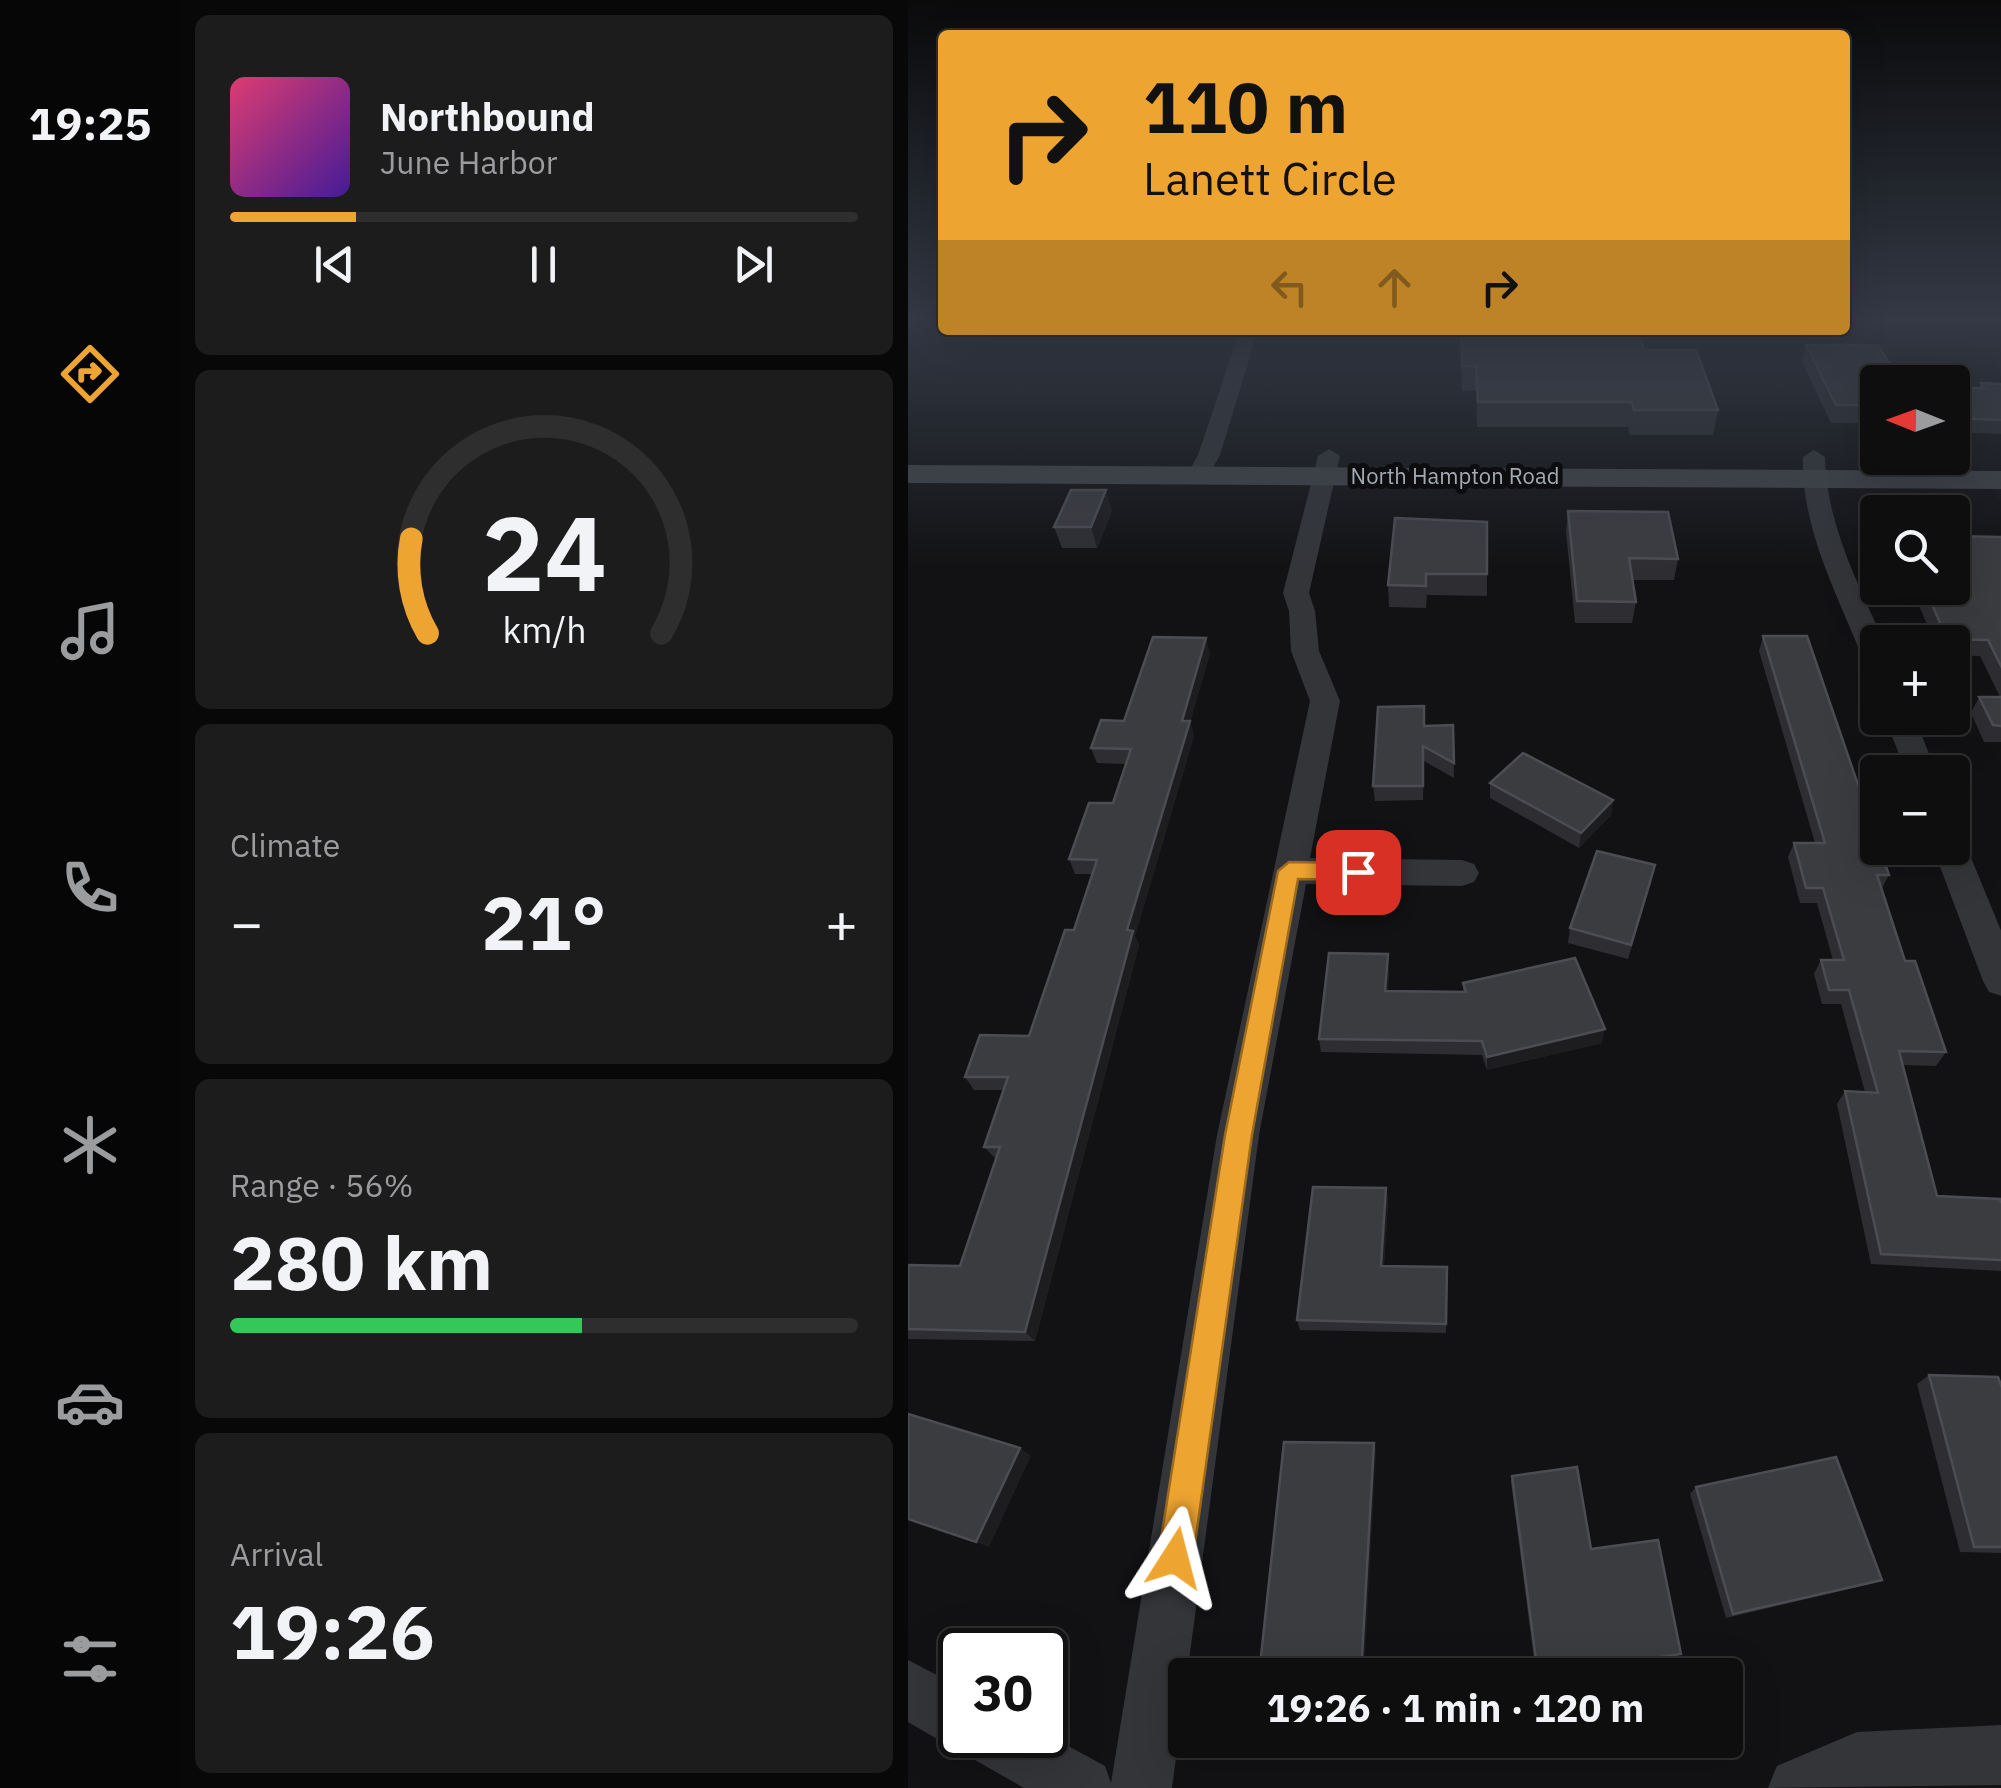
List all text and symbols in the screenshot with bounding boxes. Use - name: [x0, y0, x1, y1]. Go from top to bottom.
- text: 110 m: [1143, 61, 1348, 152]
- icon: right: [978, 70, 1108, 200]
- text: Northbound: [380, 92, 595, 141]
- text: 19:25: [29, 94, 151, 152]
- text: June Harbor: [380, 141, 557, 183]
- text: Lanett Circle: [1143, 149, 1397, 207]
- icon: previous: [307, 237, 362, 292]
- icon: pause: [516, 237, 571, 292]
- icon: next: [726, 237, 781, 292]
- icon: left: [1262, 260, 1317, 315]
- icon: ahead: [1367, 260, 1422, 315]
- icon: right: [1472, 260, 1527, 315]
- icon: directions: [55, 339, 125, 409]
- north arrow: [1860, 365, 1970, 475]
- map controls: [1860, 365, 1970, 865]
- street label: North Hampton Road: [1351, 461, 1559, 490]
- text: 24: [482, 484, 606, 620]
- button: search: [1860, 495, 1970, 605]
- icon: music: [55, 596, 125, 666]
- text: km/h: [502, 606, 586, 653]
- button: +: [1860, 625, 1970, 735]
- button: −: [1860, 755, 1970, 865]
- text: Climate: [230, 824, 340, 866]
- pin: [1316, 830, 1401, 915]
- icon: arrive: [1331, 845, 1386, 900]
- icon: phone: [55, 853, 125, 923]
- text: 21°: [481, 873, 607, 971]
- text: −: [230, 887, 263, 958]
- text: +: [825, 887, 858, 958]
- icon: climate: [55, 1110, 125, 1180]
- text: Range · 56%: [230, 1164, 413, 1206]
- text: 280 km: [230, 1213, 493, 1311]
- icon: car: [55, 1367, 125, 1437]
- position arrow: [1123, 1506, 1227, 1610]
- text: Arrival: [230, 1533, 323, 1575]
- text: 19:26: [230, 1582, 435, 1680]
- icon: filters: [55, 1624, 125, 1694]
- speed limit sign: 30: [938, 1628, 1068, 1758]
- text: 19:26 · 1 min · 120 m: [1267, 1683, 1644, 1732]

